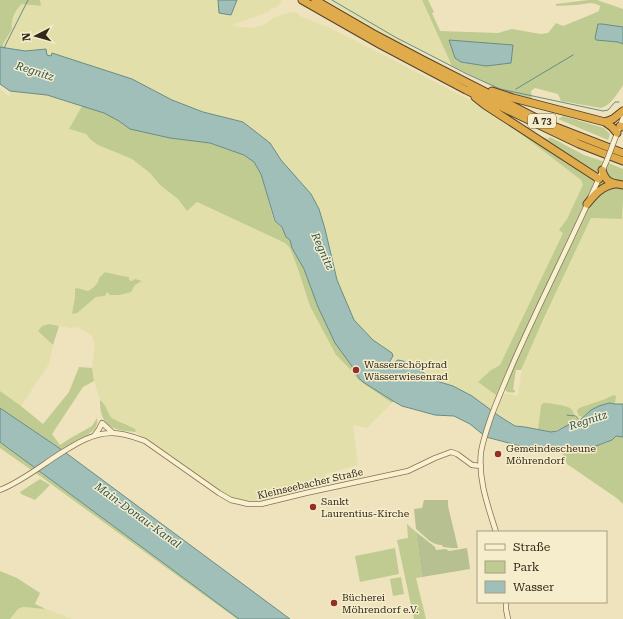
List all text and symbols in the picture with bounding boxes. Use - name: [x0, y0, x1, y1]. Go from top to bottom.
- north arrow: [16, 16, 56, 56]
- text: N: [20, 32, 33, 42]
- water label: Regnitz: [13, 59, 56, 84]
- road number: A 73: [528, 114, 556, 128]
- water label: Regnitz: [308, 230, 337, 272]
- place label: Wasserschöpfrad Wässerwiesenrad: [364, 359, 449, 382]
- marker: Wasserschöpfrad Wässerwiesenrad: [351, 365, 361, 375]
- water label: Regnitz: [567, 408, 609, 433]
- place label: Gemeindescheune Möhrendorf: [506, 443, 597, 466]
- marker: Gemeindescheune Möhrendorf: [493, 449, 503, 459]
- street label: Kleinseebacher Straße: [256, 466, 364, 501]
- water label: Main-Donau-Kanal: [91, 479, 183, 551]
- place label: Sankt Laurentius-Kirche: [321, 496, 410, 519]
- marker: Sankt Laurentius-Kirche: [308, 502, 318, 512]
- legend: [477, 531, 607, 603]
- text: Straße: [513, 540, 551, 554]
- text: Park: [513, 560, 540, 574]
- text: Wasser: [513, 580, 554, 594]
- place label: Bücherei Möhrendorf e.V.: [342, 592, 419, 615]
- marker: Bücherei Möhrendorf e.V.: [329, 598, 339, 608]

